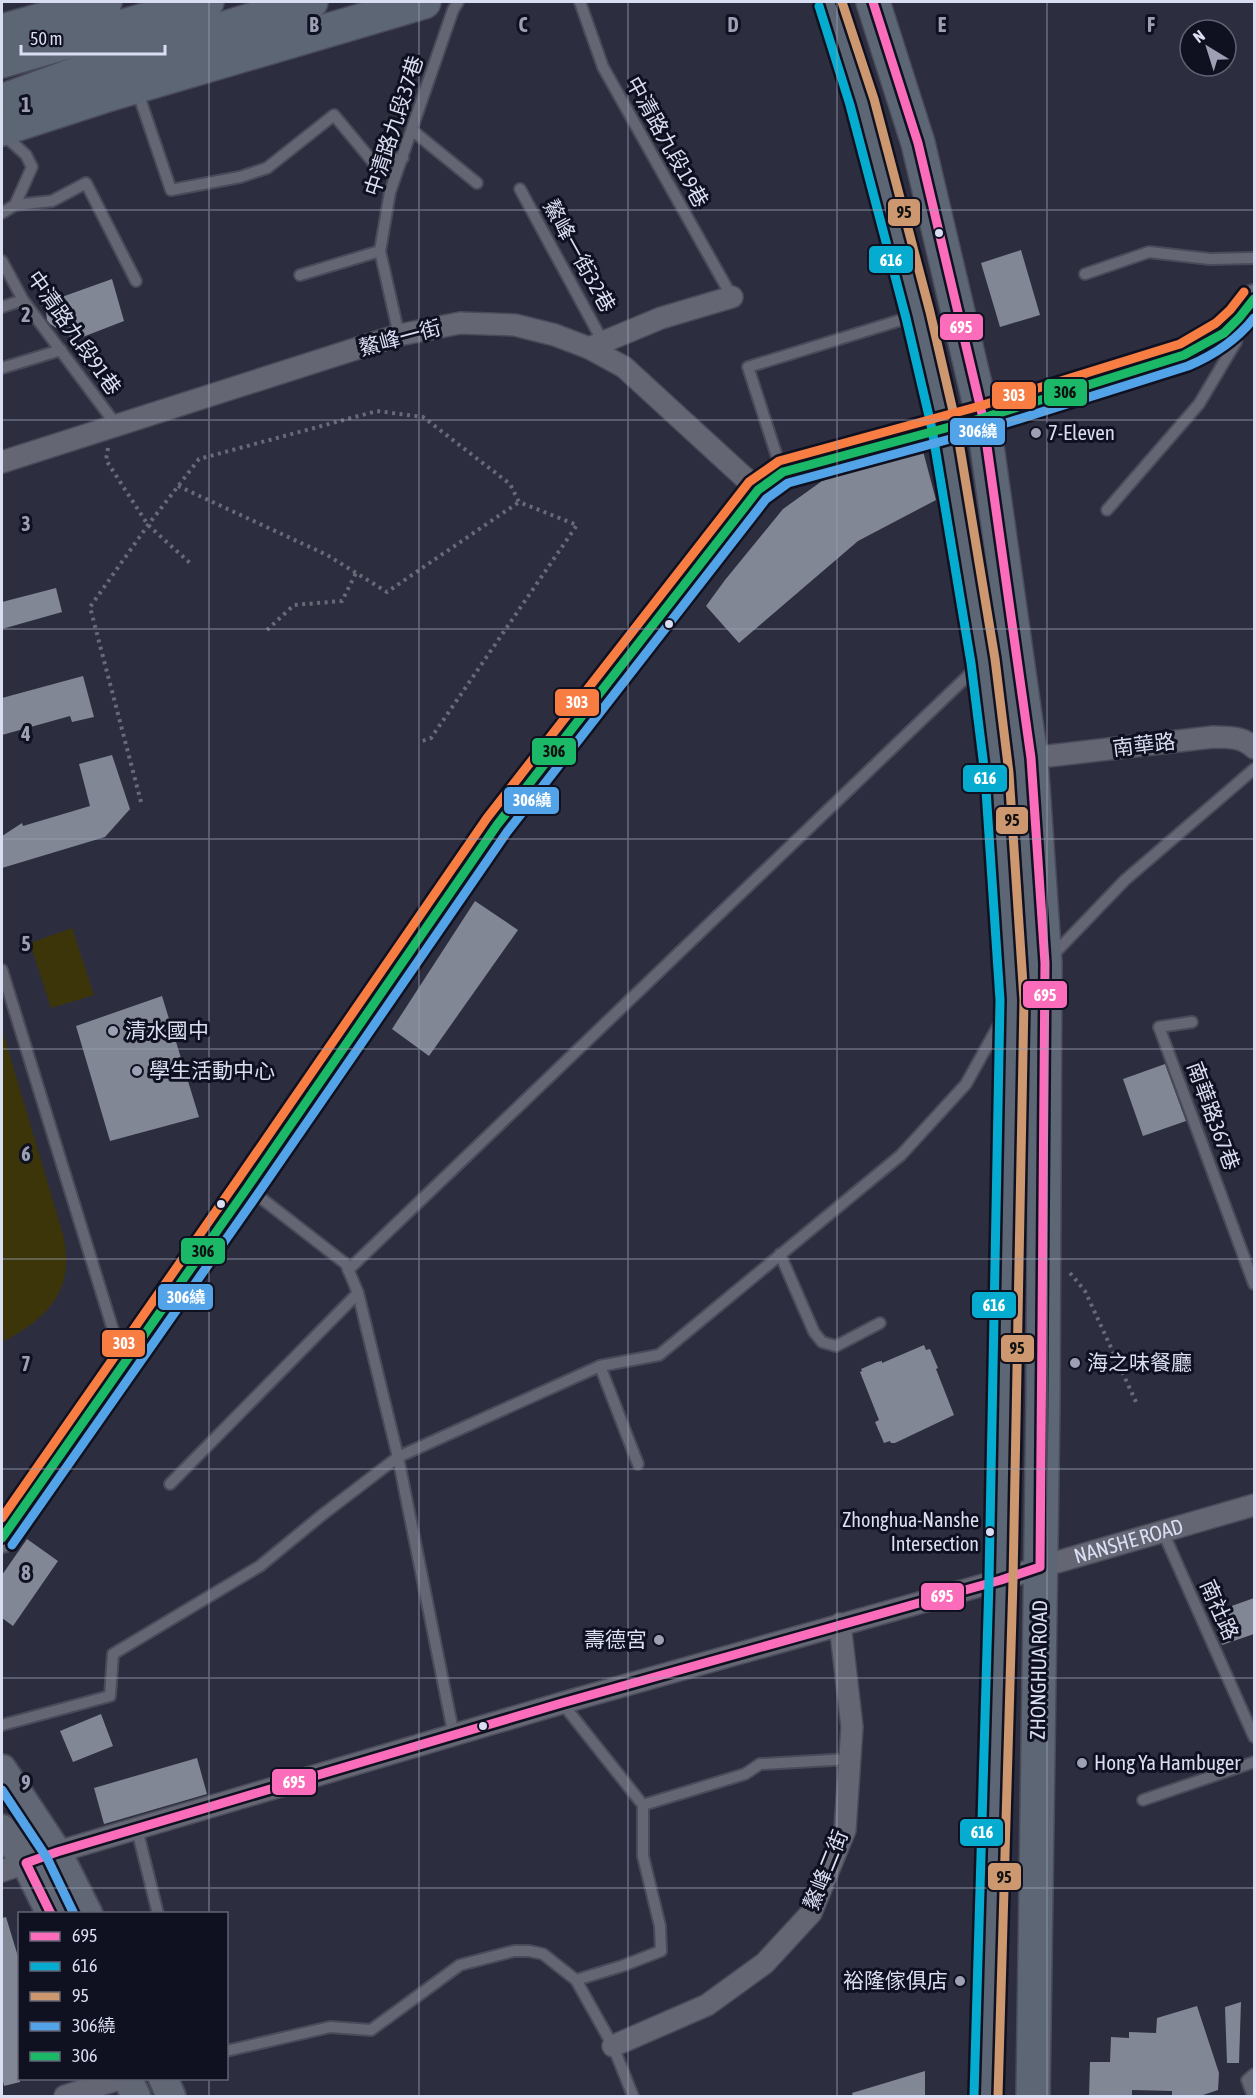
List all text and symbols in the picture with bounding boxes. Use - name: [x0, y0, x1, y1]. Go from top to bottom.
- text: B: [309, 13, 319, 36]
- text: C: [519, 13, 528, 36]
- text: D: [727, 13, 739, 36]
- text: E: [938, 13, 947, 36]
- text: F: [1147, 13, 1155, 36]
- scale bar: [21, 18, 165, 56]
- north arrow: [1178, 18, 1238, 78]
- text: N: [1189, 26, 1208, 46]
- text: 50 m: [30, 28, 62, 49]
- street label: 中清路九段37巷: [359, 53, 427, 199]
- street label: 中清路九段19巷: [622, 72, 714, 211]
- text: 1: [21, 93, 31, 116]
- street label: 鰲峰一街32巷: [539, 195, 621, 316]
- line badge: 95: [887, 198, 921, 227]
- text: 95: [896, 203, 912, 221]
- unlabelled marker: [933, 227, 945, 239]
- line badge: 616: [868, 245, 914, 274]
- text: 616: [880, 251, 903, 269]
- street label: 中清路九段91巷: [23, 266, 126, 399]
- text: 2: [21, 303, 31, 326]
- line badge: 695: [939, 313, 984, 341]
- street label: 鰲峰一街: [356, 315, 443, 359]
- text: 695: [950, 318, 973, 336]
- line badge: 306: [1043, 378, 1088, 407]
- line badge: 303: [991, 381, 1037, 410]
- text: 306: [1054, 383, 1077, 401]
- text: 303: [1003, 386, 1025, 404]
- line badge: 306繞: [949, 417, 1006, 446]
- place label: 7-Eleven: [1048, 420, 1115, 444]
- text: 306繞: [959, 422, 997, 440]
- marker: 7-Eleven: [1029, 426, 1043, 440]
- text: 3: [21, 512, 31, 535]
- unlabelled marker: [663, 618, 675, 630]
- line badge: 303: [554, 688, 600, 717]
- text: 303: [566, 693, 588, 711]
- text: 4: [20, 722, 31, 745]
- street label: 南華路: [1111, 728, 1177, 760]
- line badge: 306: [531, 737, 577, 766]
- text: 306: [543, 742, 566, 760]
- line badge: 616: [962, 764, 1008, 793]
- text: 616: [974, 769, 997, 787]
- line badge: 306繞: [503, 786, 560, 815]
- text: 306繞: [513, 791, 551, 809]
- line badge: 95: [995, 806, 1029, 835]
- text: 95: [1004, 811, 1020, 829]
- text: 5: [21, 932, 31, 955]
- line badge: 695: [1022, 980, 1068, 1009]
- text: 695: [1034, 986, 1057, 1004]
- place label: 清水國中: [125, 1018, 209, 1042]
- marker: 清水國中: [106, 1024, 120, 1038]
- place label: 學生活動中心: [149, 1058, 275, 1082]
- street label: 南華路367巷: [1183, 1058, 1245, 1173]
- marker: 學生活動中心: [130, 1064, 144, 1078]
- text: 6: [21, 1142, 31, 1165]
- unlabelled marker: [215, 1198, 227, 1210]
- line badge: 306: [180, 1237, 226, 1265]
- text: 306: [192, 1242, 215, 1260]
- line badge: 306繞: [157, 1283, 214, 1311]
- text: 306繞: [167, 1288, 205, 1306]
- line badge: 616: [971, 1291, 1017, 1319]
- text: 616: [983, 1296, 1006, 1314]
- line badge: 303: [101, 1329, 146, 1358]
- text: 303: [113, 1334, 135, 1352]
- line badge: 95: [1000, 1334, 1035, 1363]
- text: 95: [1009, 1339, 1025, 1357]
- place label: 海之味餐廳: [1087, 1350, 1192, 1374]
- text: 7: [21, 1352, 31, 1375]
- marker: 海之味餐廳: [1068, 1356, 1082, 1370]
- place label: Zhonghua-Nanshe Intersection: [842, 1508, 979, 1555]
- street label: NANSHE ROAD: [1071, 1513, 1186, 1568]
- marker: Zhonghua-Nanshe Intersection: [984, 1526, 996, 1538]
- text: 8: [21, 1561, 31, 1584]
- street label: 南社路: [1196, 1576, 1244, 1643]
- line badge: 695: [920, 1582, 965, 1611]
- text: 695: [931, 1587, 954, 1605]
- street label: ZHONGHUA ROAD: [1025, 1600, 1051, 1740]
- place label: 壽德宮: [584, 1627, 647, 1651]
- marker: 壽德宮: [652, 1633, 666, 1647]
- unlabelled marker: [477, 1720, 489, 1732]
- place label: Hong Ya Hambuger: [1094, 1750, 1241, 1774]
- marker: Hong Ya Hambuger: [1075, 1756, 1089, 1770]
- line badge: 695: [271, 1768, 317, 1796]
- text: 9: [21, 1771, 31, 1794]
- text: 695: [283, 1773, 306, 1791]
- line badge: 616: [959, 1818, 1004, 1847]
- text: 616: [971, 1823, 994, 1841]
- street label: 鰲峰二街: [798, 1826, 852, 1913]
- line badge: 95: [987, 1862, 1022, 1891]
- text: 95: [996, 1868, 1012, 1886]
- legend: [18, 1912, 228, 2080]
- text: 695: [72, 1925, 97, 1946]
- text: 616: [72, 1955, 97, 1976]
- place label: 裕隆傢俱店: [843, 1968, 948, 1992]
- marker: 裕隆傢俱店: [953, 1974, 967, 1988]
- text: 95: [72, 1985, 89, 2006]
- text: 306繞: [72, 2015, 115, 2036]
- text: 306: [72, 2045, 97, 2066]

